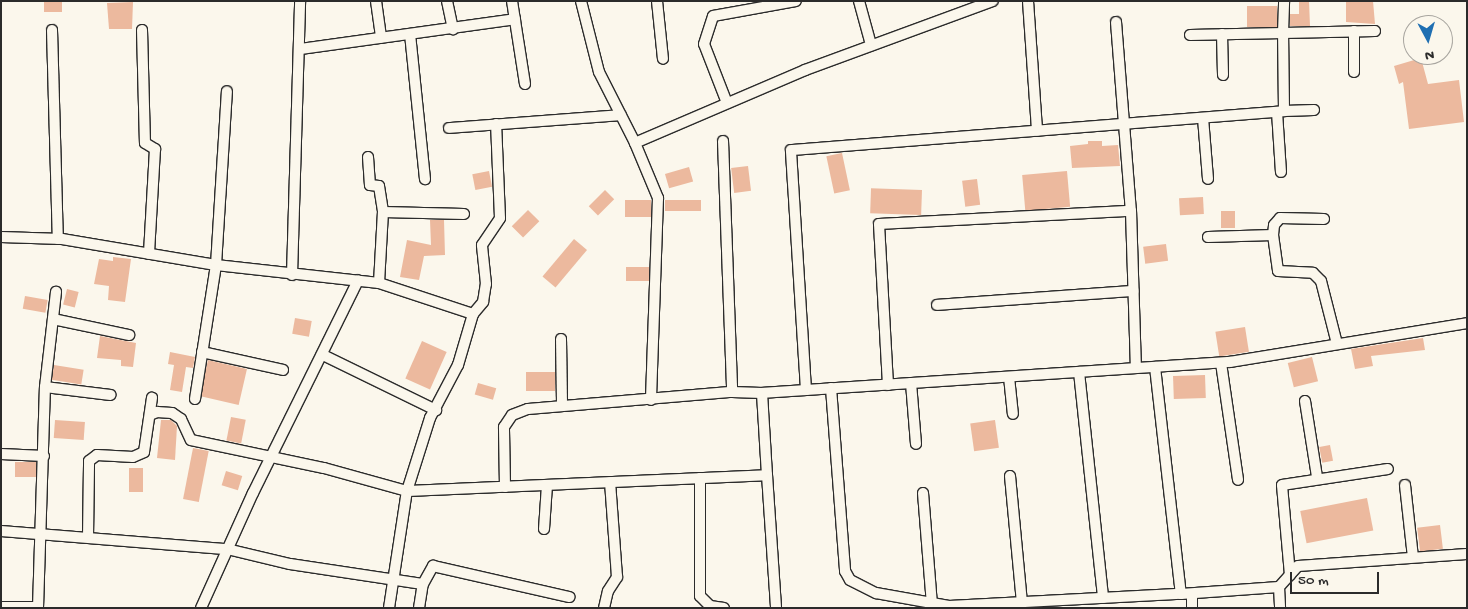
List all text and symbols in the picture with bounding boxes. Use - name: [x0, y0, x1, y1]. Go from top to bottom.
- north arrow: [1403, 15, 1453, 65]
- text: N: [1424, 45, 1435, 63]
- scale bar: [1293, 562, 1382, 594]
- text: 50 m: [1298, 572, 1329, 590]

